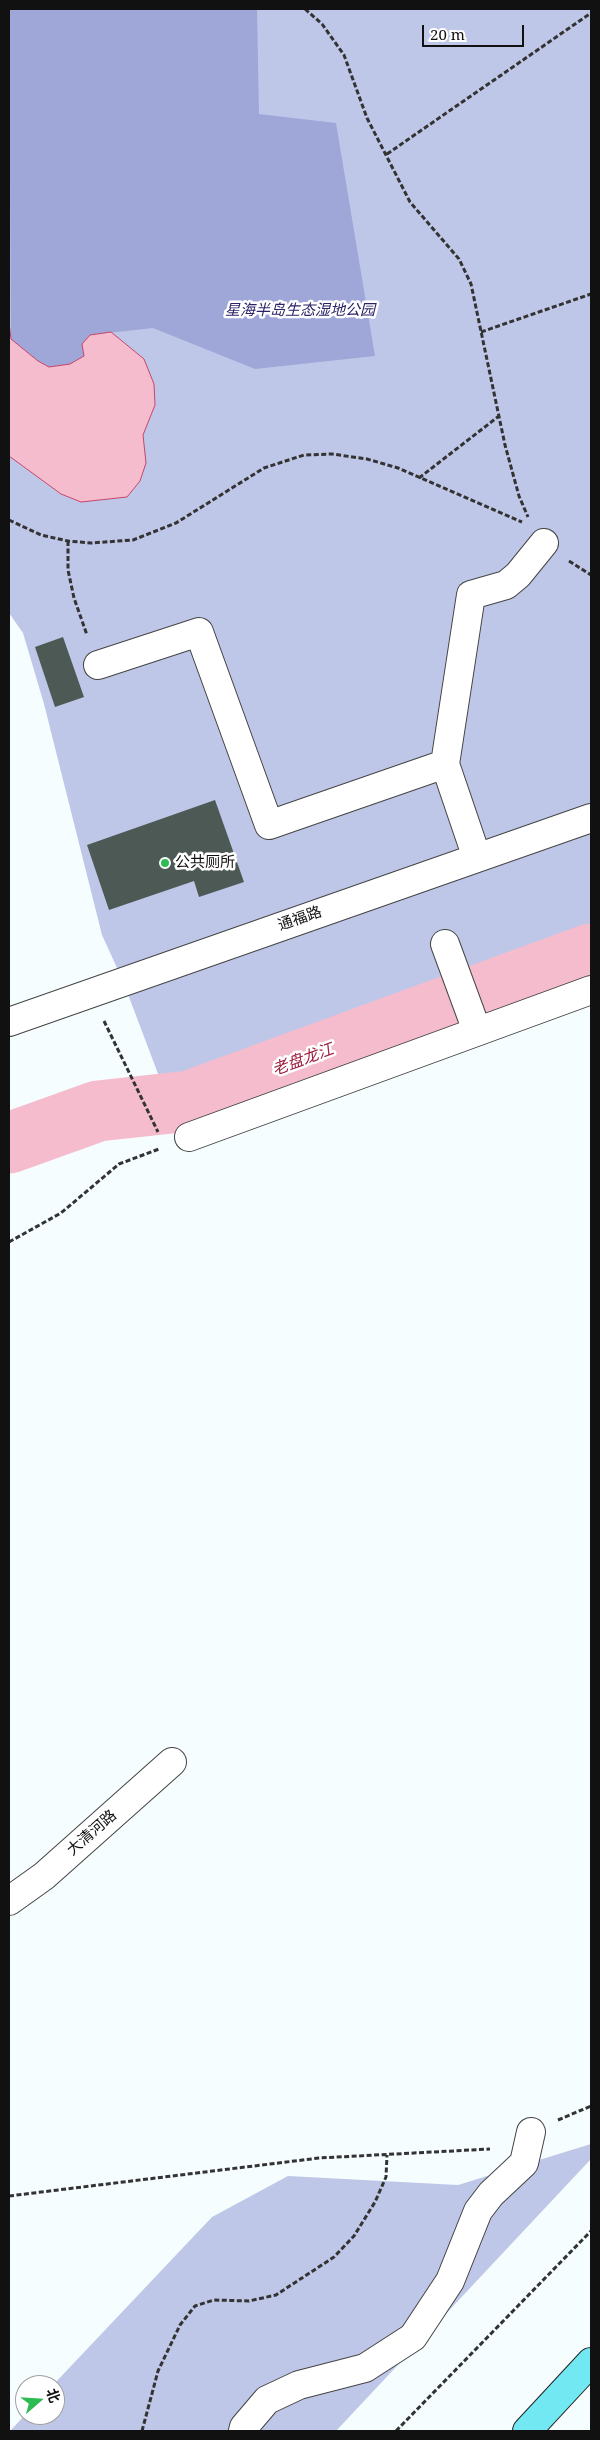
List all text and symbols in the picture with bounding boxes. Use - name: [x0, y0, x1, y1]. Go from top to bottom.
- scale bar: [425, 15, 528, 47]
- text: 20 m: [430, 24, 465, 44]
- park label: 星海半岛生态湿地公园: [225, 302, 375, 320]
- place label: 公共厕所: [175, 854, 235, 872]
- marker: 公共厕所: [159, 857, 171, 869]
- street label: 通福路: [276, 903, 324, 935]
- water label: 老盘龙江: [270, 1040, 336, 1080]
- street label: 大清河路: [63, 1807, 121, 1859]
- north arrow: [15, 2375, 65, 2425]
- text: 北: [42, 2386, 65, 2405]

